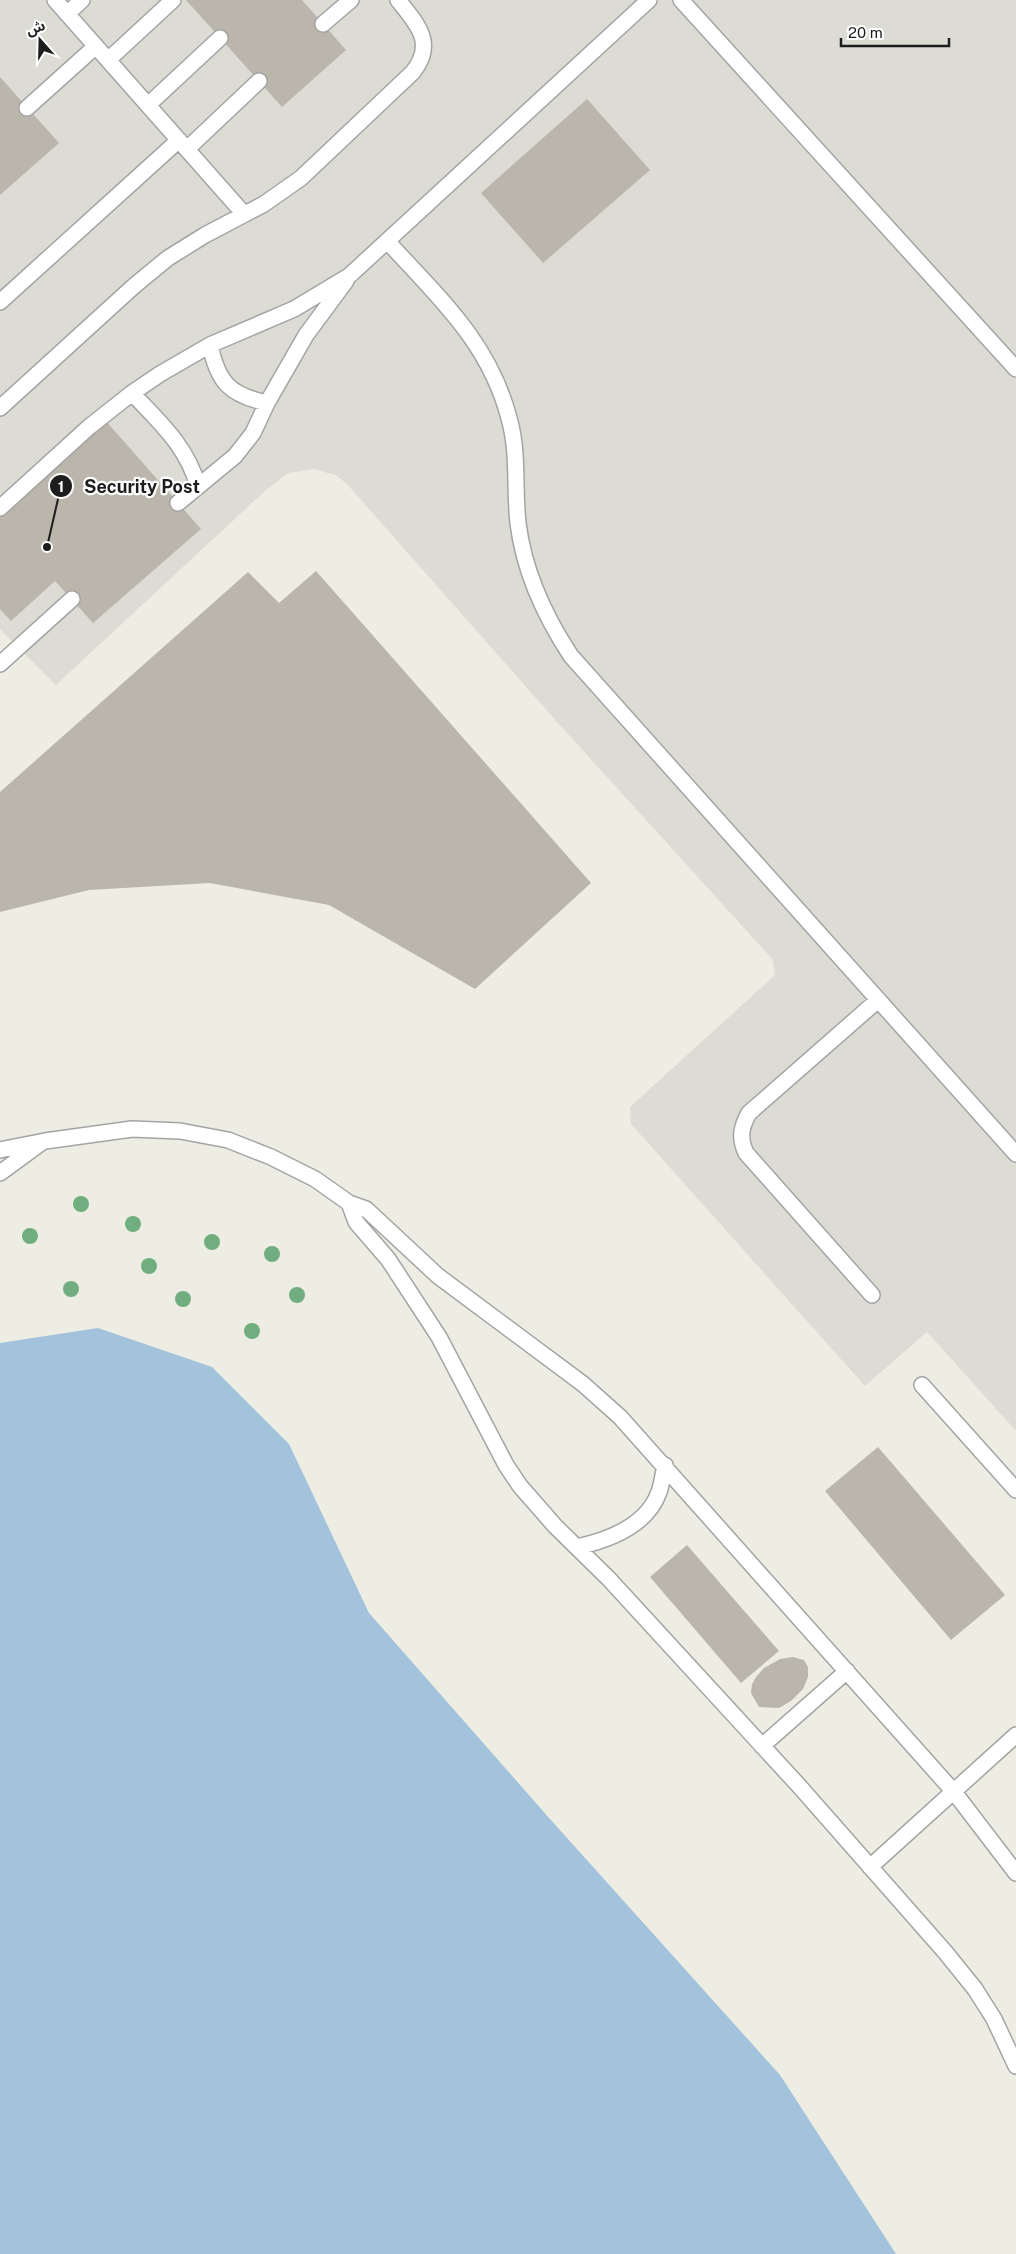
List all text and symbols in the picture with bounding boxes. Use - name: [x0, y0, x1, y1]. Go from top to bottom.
- north arrow: [15, 15, 65, 65]
- scale bar: [841, 15, 948, 47]
- text: ش: [24, 17, 47, 39]
- text: 20 m: [848, 24, 883, 41]
- callout: Security Post: [49, 470, 210, 503]
- text: Security Post: [84, 476, 200, 497]
- text: 1: [58, 478, 64, 495]

